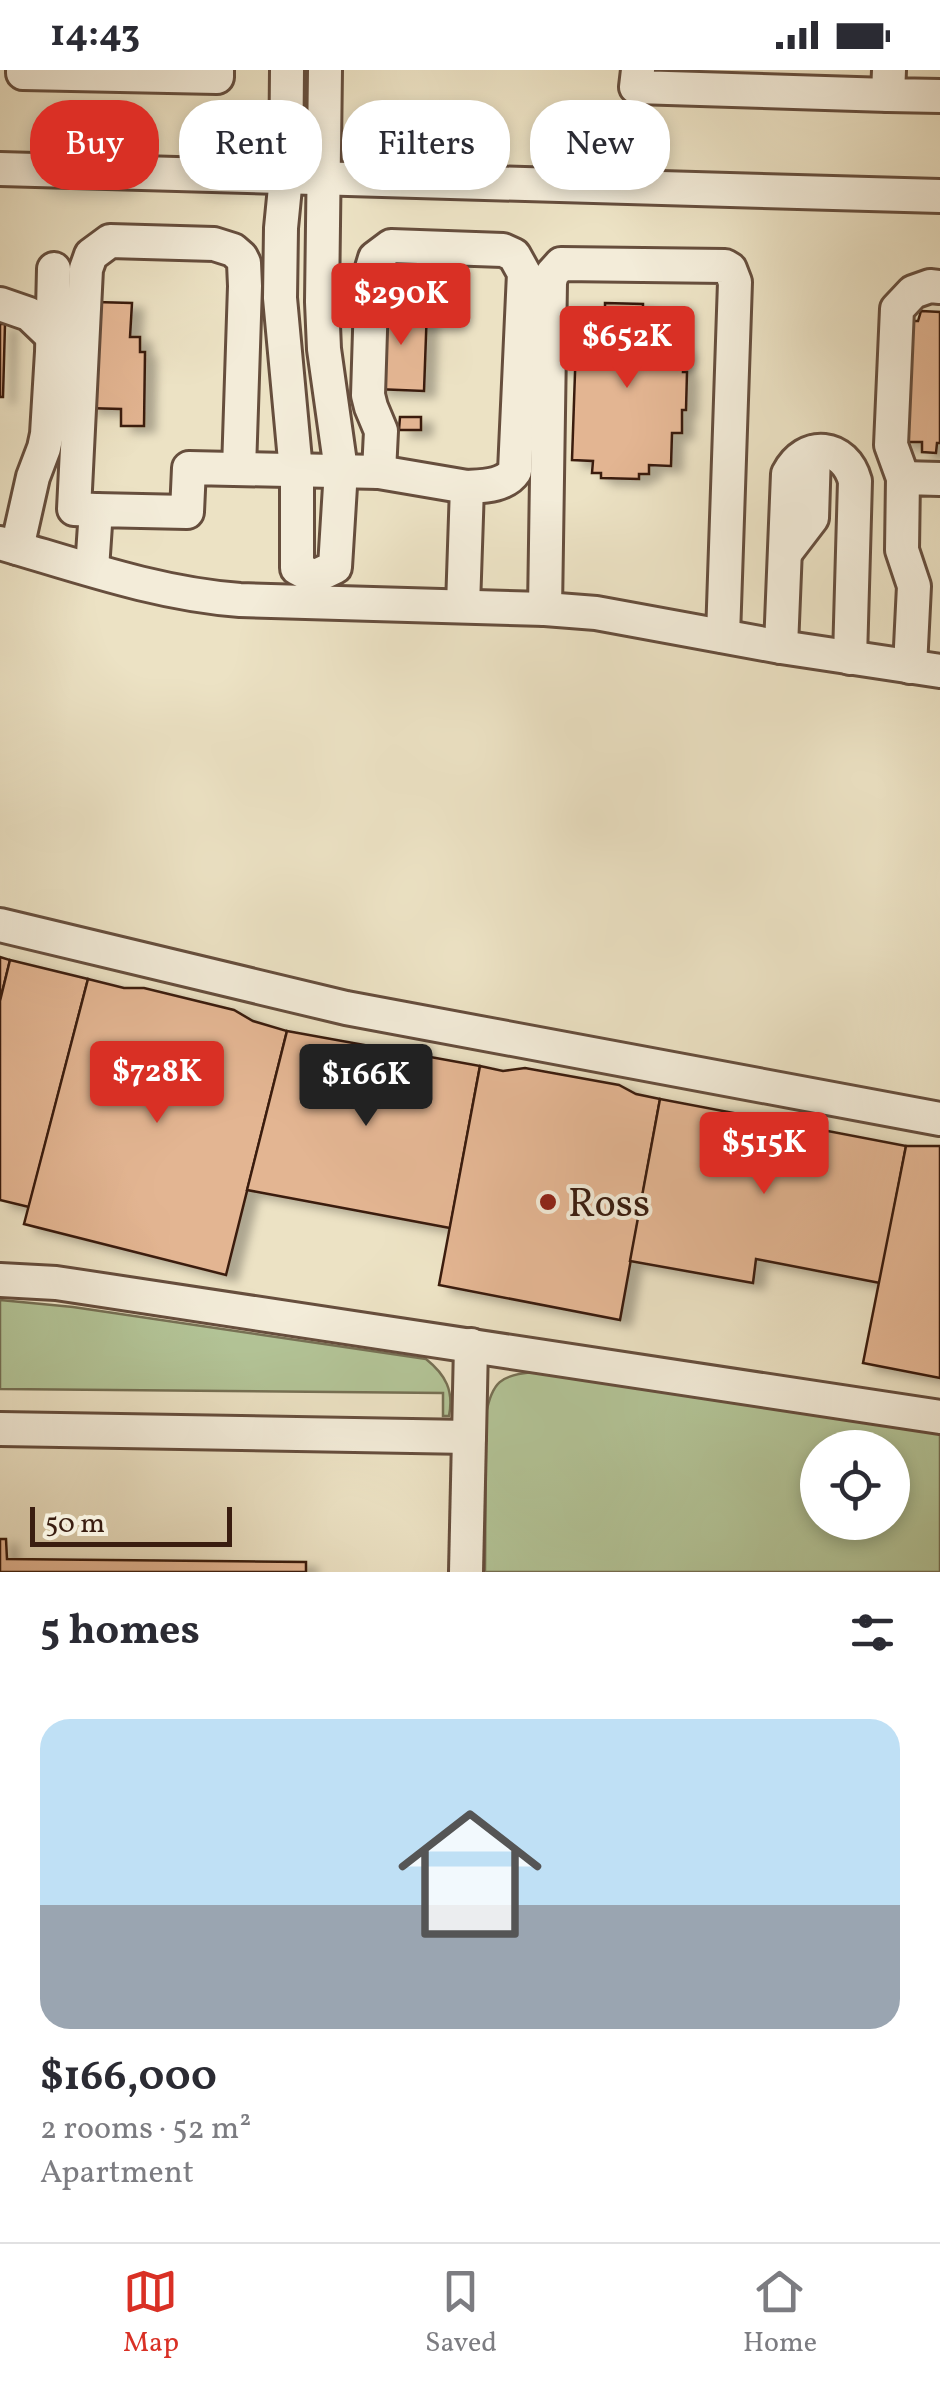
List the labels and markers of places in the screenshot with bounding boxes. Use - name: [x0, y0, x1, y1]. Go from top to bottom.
- pin: $290K: [331, 263, 471, 348]
- pin: $652K: [557, 306, 697, 391]
- pin: $728K: [87, 1041, 227, 1126]
- pin: $166K: [296, 1044, 436, 1129]
- pin: $515K: [694, 1112, 834, 1197]
- place label: Ross: [568, 1178, 650, 1234]
- marker: Ross: [537, 1191, 559, 1213]

